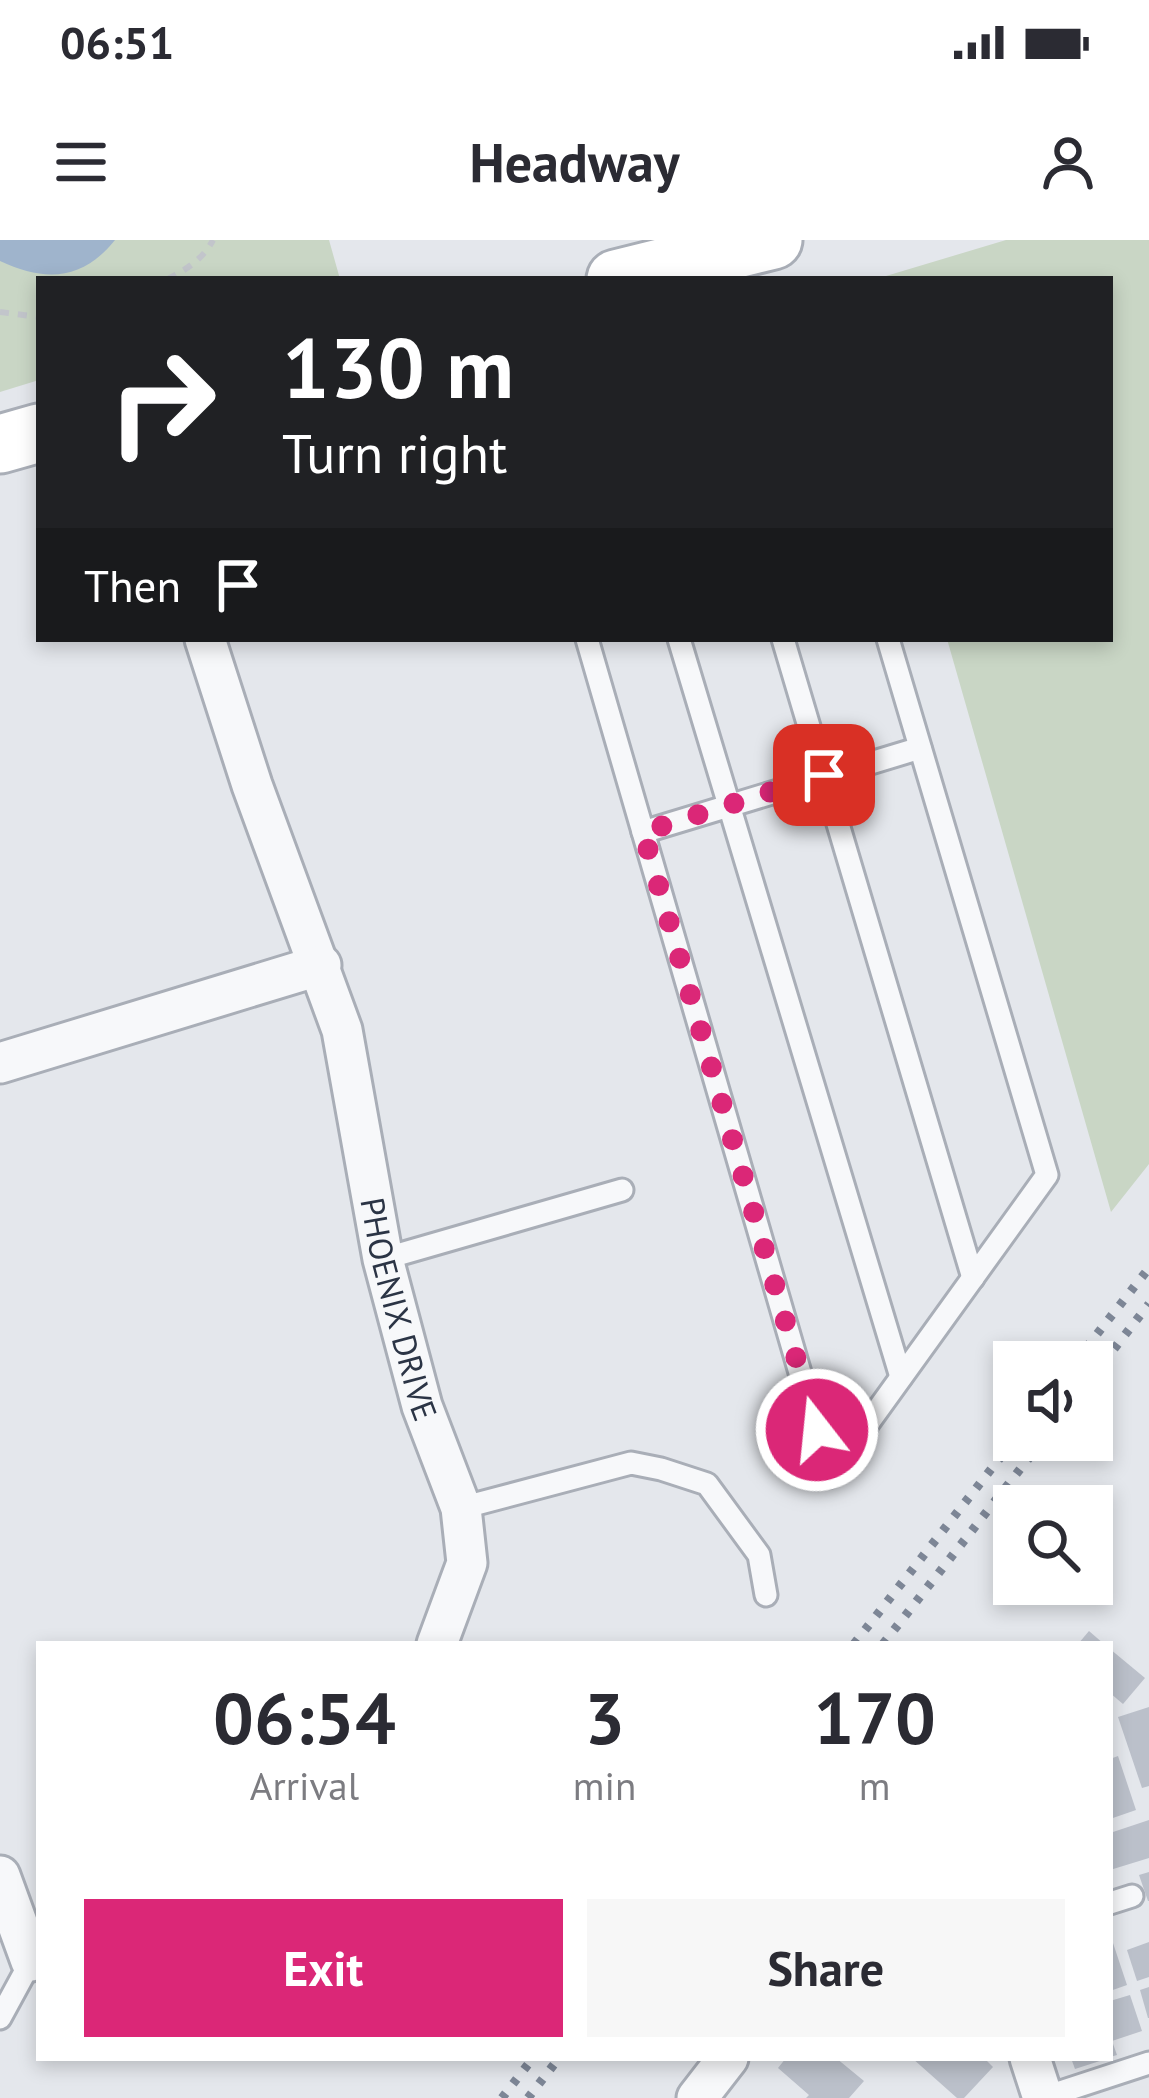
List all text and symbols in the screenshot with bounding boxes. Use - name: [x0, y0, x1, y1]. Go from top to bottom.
- text: 06:51: [60, 13, 174, 71]
- text: Headway: [469, 127, 680, 197]
- icon: menu: [48, 129, 114, 195]
- icon: person: [1035, 129, 1101, 195]
- text: 130 m: [282, 312, 514, 421]
- icon: right: [84, 324, 240, 480]
- text: Turn right: [282, 418, 507, 488]
- icon: arrive: [205, 552, 271, 618]
- text: Then: [84, 556, 181, 614]
- pin: [773, 724, 875, 826]
- icon: arrive: [791, 742, 857, 808]
- street label: PHOENIX DRIVE: [351, 1194, 448, 1427]
- map controls: [993, 1341, 1113, 1605]
- button: sound: [993, 1341, 1113, 1461]
- position arrow: [754, 1367, 880, 1493]
- button: search: [993, 1485, 1113, 1605]
- text: 06:54: [213, 1671, 396, 1764]
- text: 3: [584, 1671, 625, 1764]
- text: 170: [813, 1671, 936, 1764]
- text: Arrival: [250, 1760, 359, 1811]
- text: min: [573, 1760, 636, 1811]
- text: m: [859, 1760, 890, 1811]
- button: Exit: [84, 1899, 563, 2037]
- button: Share: [587, 1899, 1065, 2037]

